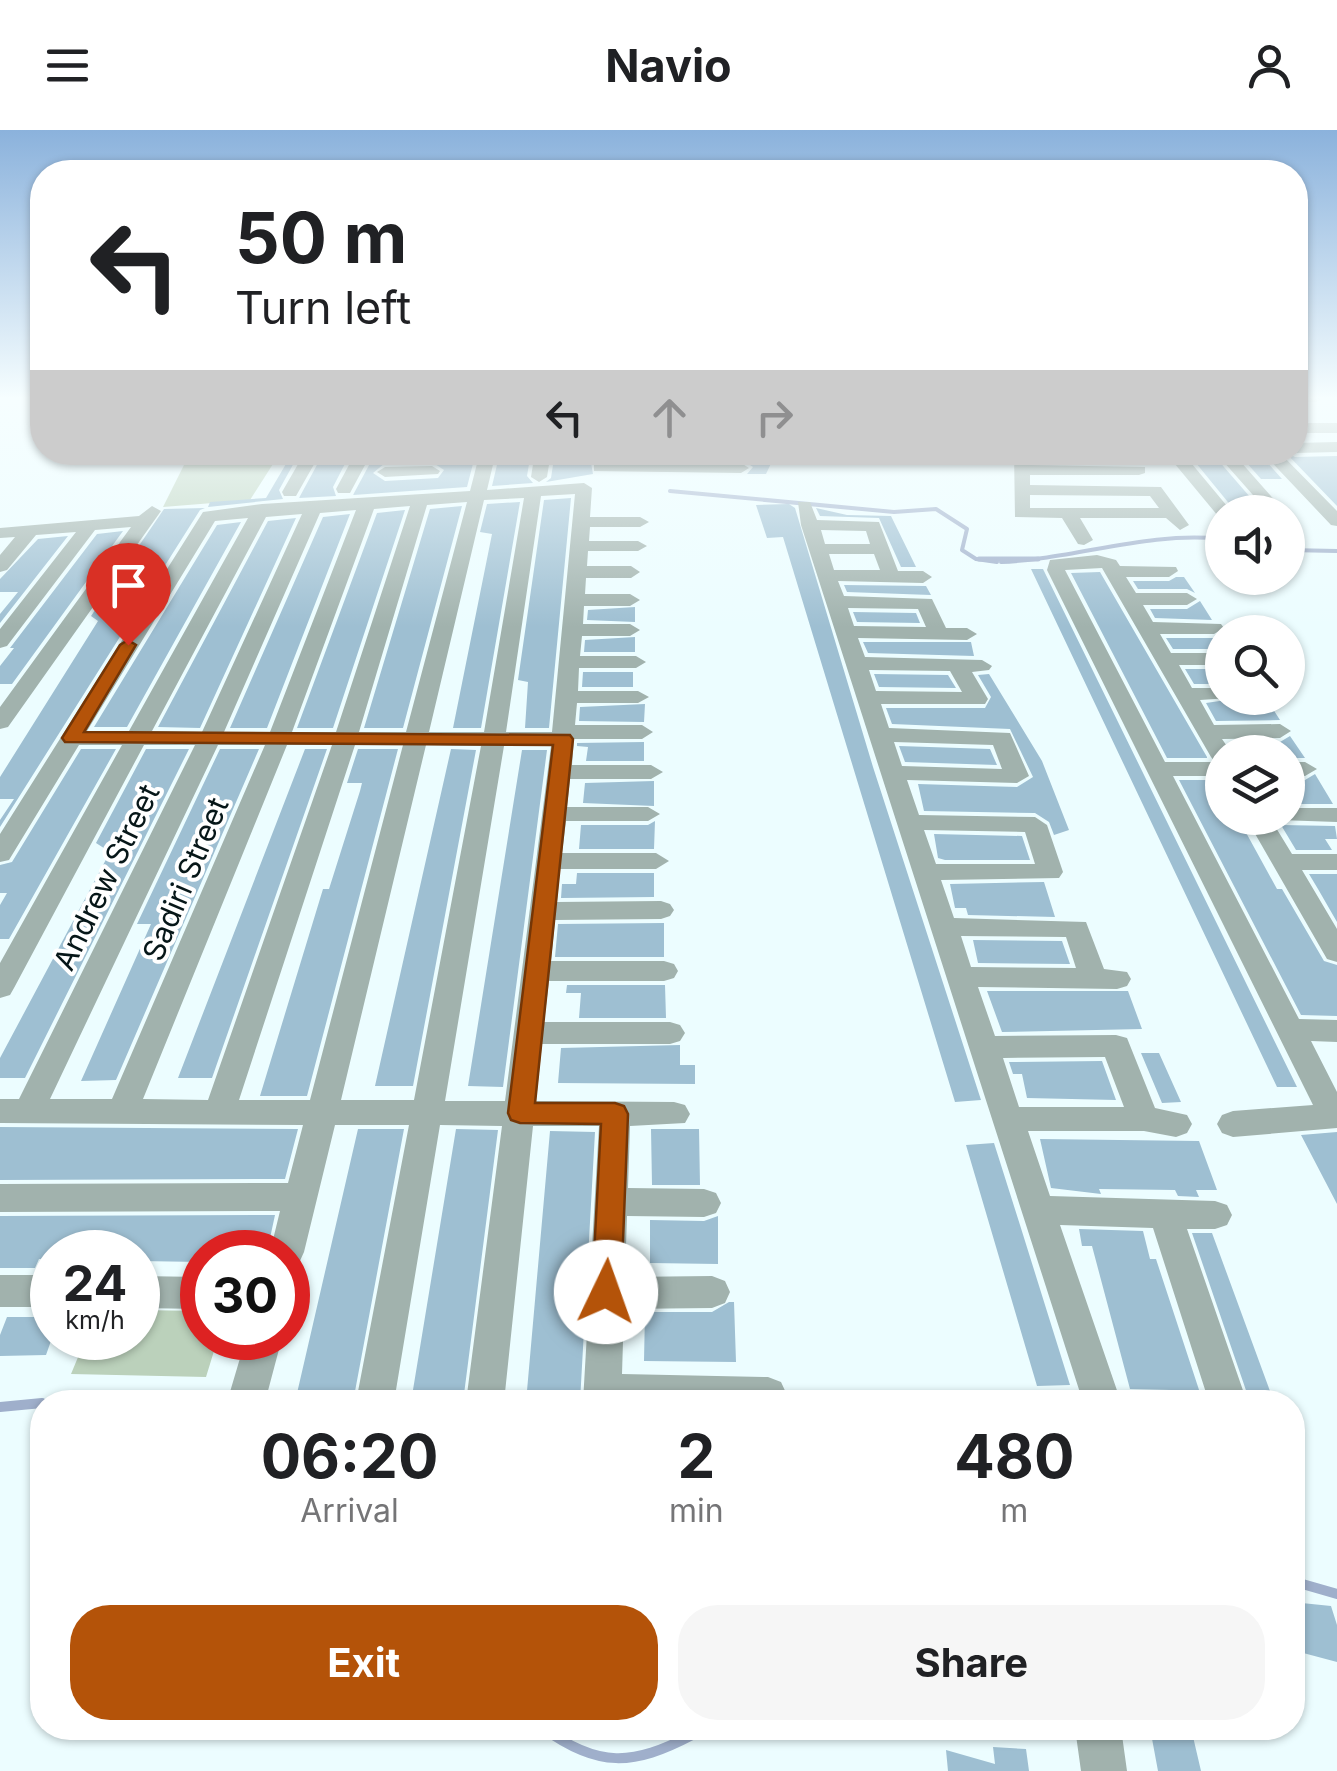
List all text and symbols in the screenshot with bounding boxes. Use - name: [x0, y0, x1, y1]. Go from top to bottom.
- icon: menu: [40, 38, 95, 93]
- text: Navio: [605, 38, 732, 93]
- icon: person: [1242, 38, 1297, 93]
- text: 50 m: [235, 195, 407, 280]
- icon: left: [70, 200, 200, 330]
- text: Turn left: [235, 280, 411, 335]
- icon: left: [537, 390, 592, 445]
- icon: ahead: [642, 390, 697, 445]
- icon: right: [747, 390, 802, 445]
- map controls: [1205, 495, 1305, 835]
- button: sound: [1205, 495, 1305, 595]
- pin: [86, 543, 171, 646]
- icon: arrive: [101, 558, 156, 613]
- button: search: [1205, 615, 1305, 715]
- button: layers: [1205, 735, 1305, 835]
- street label: Andrew Street: [46, 778, 167, 976]
- street label: Sadiri Street: [134, 792, 236, 966]
- speed limit sign: 30: [180, 1230, 310, 1360]
- position arrow: [554, 1240, 658, 1344]
- text: 24: [63, 1253, 127, 1313]
- text: km/h: [65, 1305, 125, 1335]
- text: 06:20: [261, 1420, 438, 1492]
- text: 2: [677, 1420, 715, 1492]
- text: 480: [954, 1420, 1074, 1492]
- text: Arrival: [300, 1491, 399, 1530]
- text: min: [669, 1491, 724, 1530]
- text: m: [1000, 1491, 1028, 1530]
- button: Exit: [70, 1605, 658, 1720]
- button: Share: [678, 1605, 1265, 1720]

